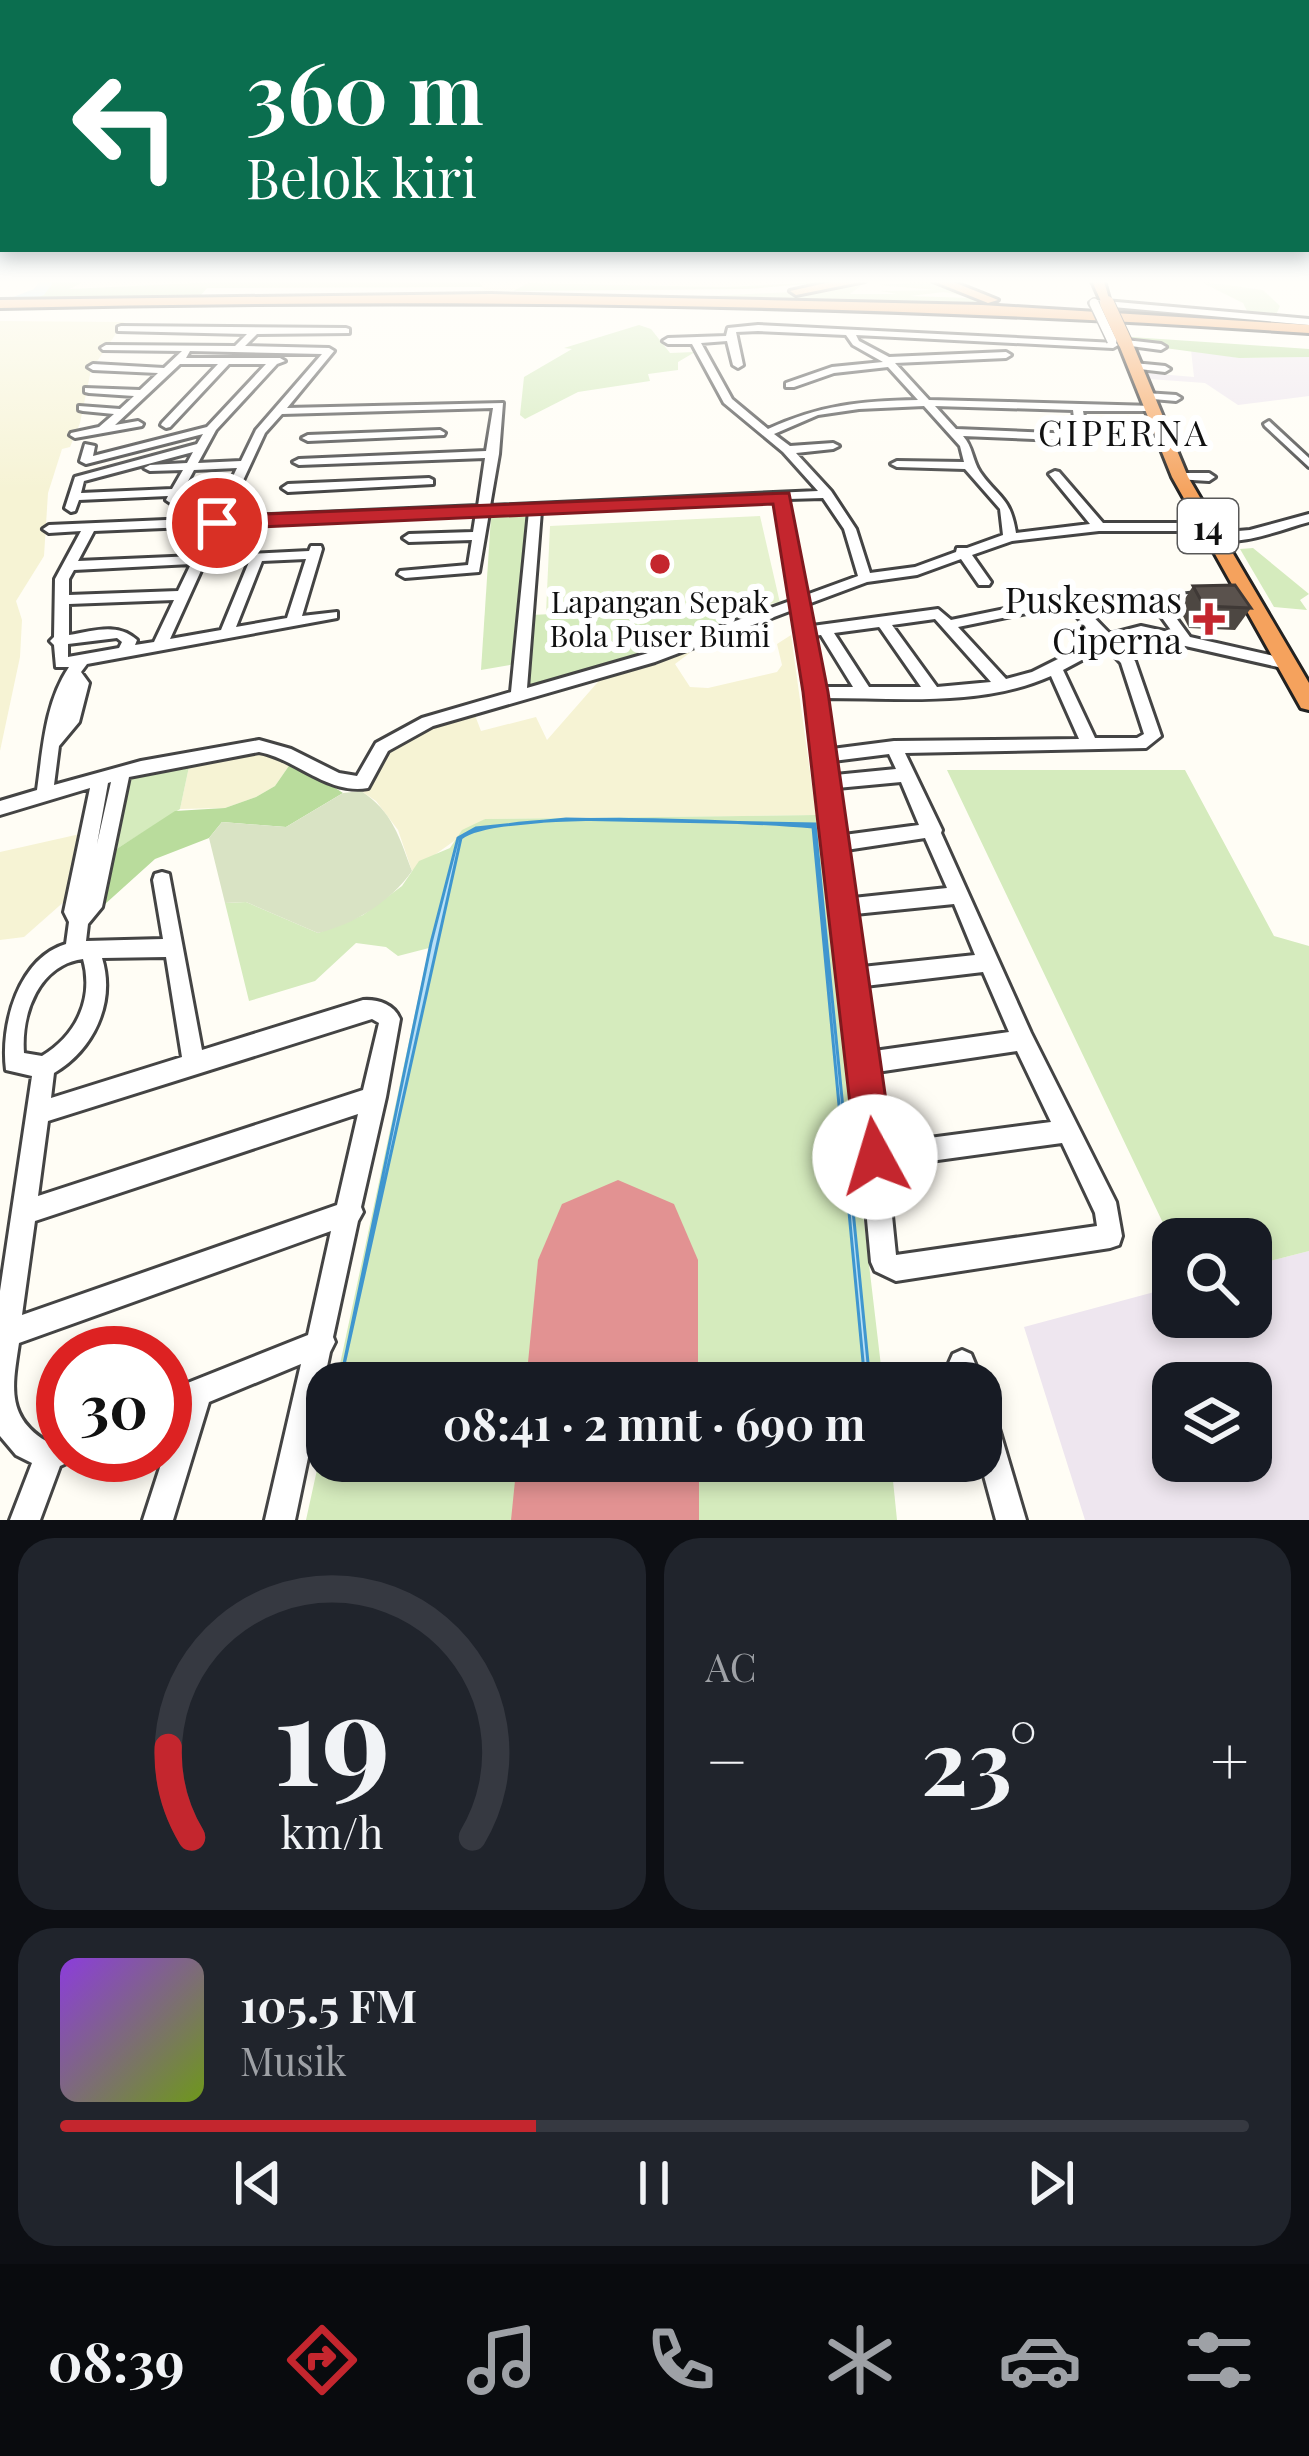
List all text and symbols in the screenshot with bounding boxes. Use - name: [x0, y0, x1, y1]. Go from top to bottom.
- text: 360 m: [246, 34, 484, 146]
- icon: left: [48, 48, 204, 204]
- text: Belok kiri: [246, 141, 477, 213]
- district label: CIPERNA: [1038, 407, 1210, 455]
- pin: [166, 472, 268, 574]
- icon: arrive: [184, 490, 250, 556]
- road number: 14: [1178, 499, 1238, 553]
- marker: Lapangan Sepak Bola Puser Bumi: [647, 551, 673, 577]
- place label: Puskesmas Ciperna: [1005, 574, 1182, 663]
- place label: Lapangan Sepak Bola Puser Bumi: [550, 581, 771, 655]
- marker: Puskesmas Ciperna: [1193, 603, 1225, 635]
- position arrow: [812, 1094, 938, 1220]
- map controls: [1152, 1218, 1272, 1482]
- button: search: [1152, 1218, 1272, 1338]
- speed limit sign: 30: [36, 1326, 192, 1482]
- button: layers: [1152, 1362, 1272, 1482]
- text: 08:41 · 2 mnt · 690 m: [443, 1392, 865, 1452]
- text: AC: [706, 1640, 757, 1692]
- text: 19: [273, 1651, 390, 1817]
- text: 23°: [921, 1699, 1037, 1819]
- text: −: [706, 1715, 748, 1803]
- text: +: [1210, 1715, 1249, 1803]
- text: km/h: [280, 1803, 383, 1860]
- text: 105.5 FM: [240, 1974, 417, 2034]
- text: Musik: [240, 2034, 347, 2086]
- icon: previous: [225, 2150, 291, 2216]
- icon: pause: [621, 2150, 687, 2216]
- icon: next: [1018, 2150, 1084, 2216]
- icon: directions: [280, 2318, 364, 2402]
- icon: music: [460, 2318, 544, 2402]
- icon: phone: [639, 2318, 723, 2402]
- icon: climate: [818, 2318, 902, 2402]
- icon: car: [998, 2318, 1082, 2402]
- icon: filters: [1177, 2318, 1261, 2402]
- text: 08:39: [48, 2324, 185, 2396]

